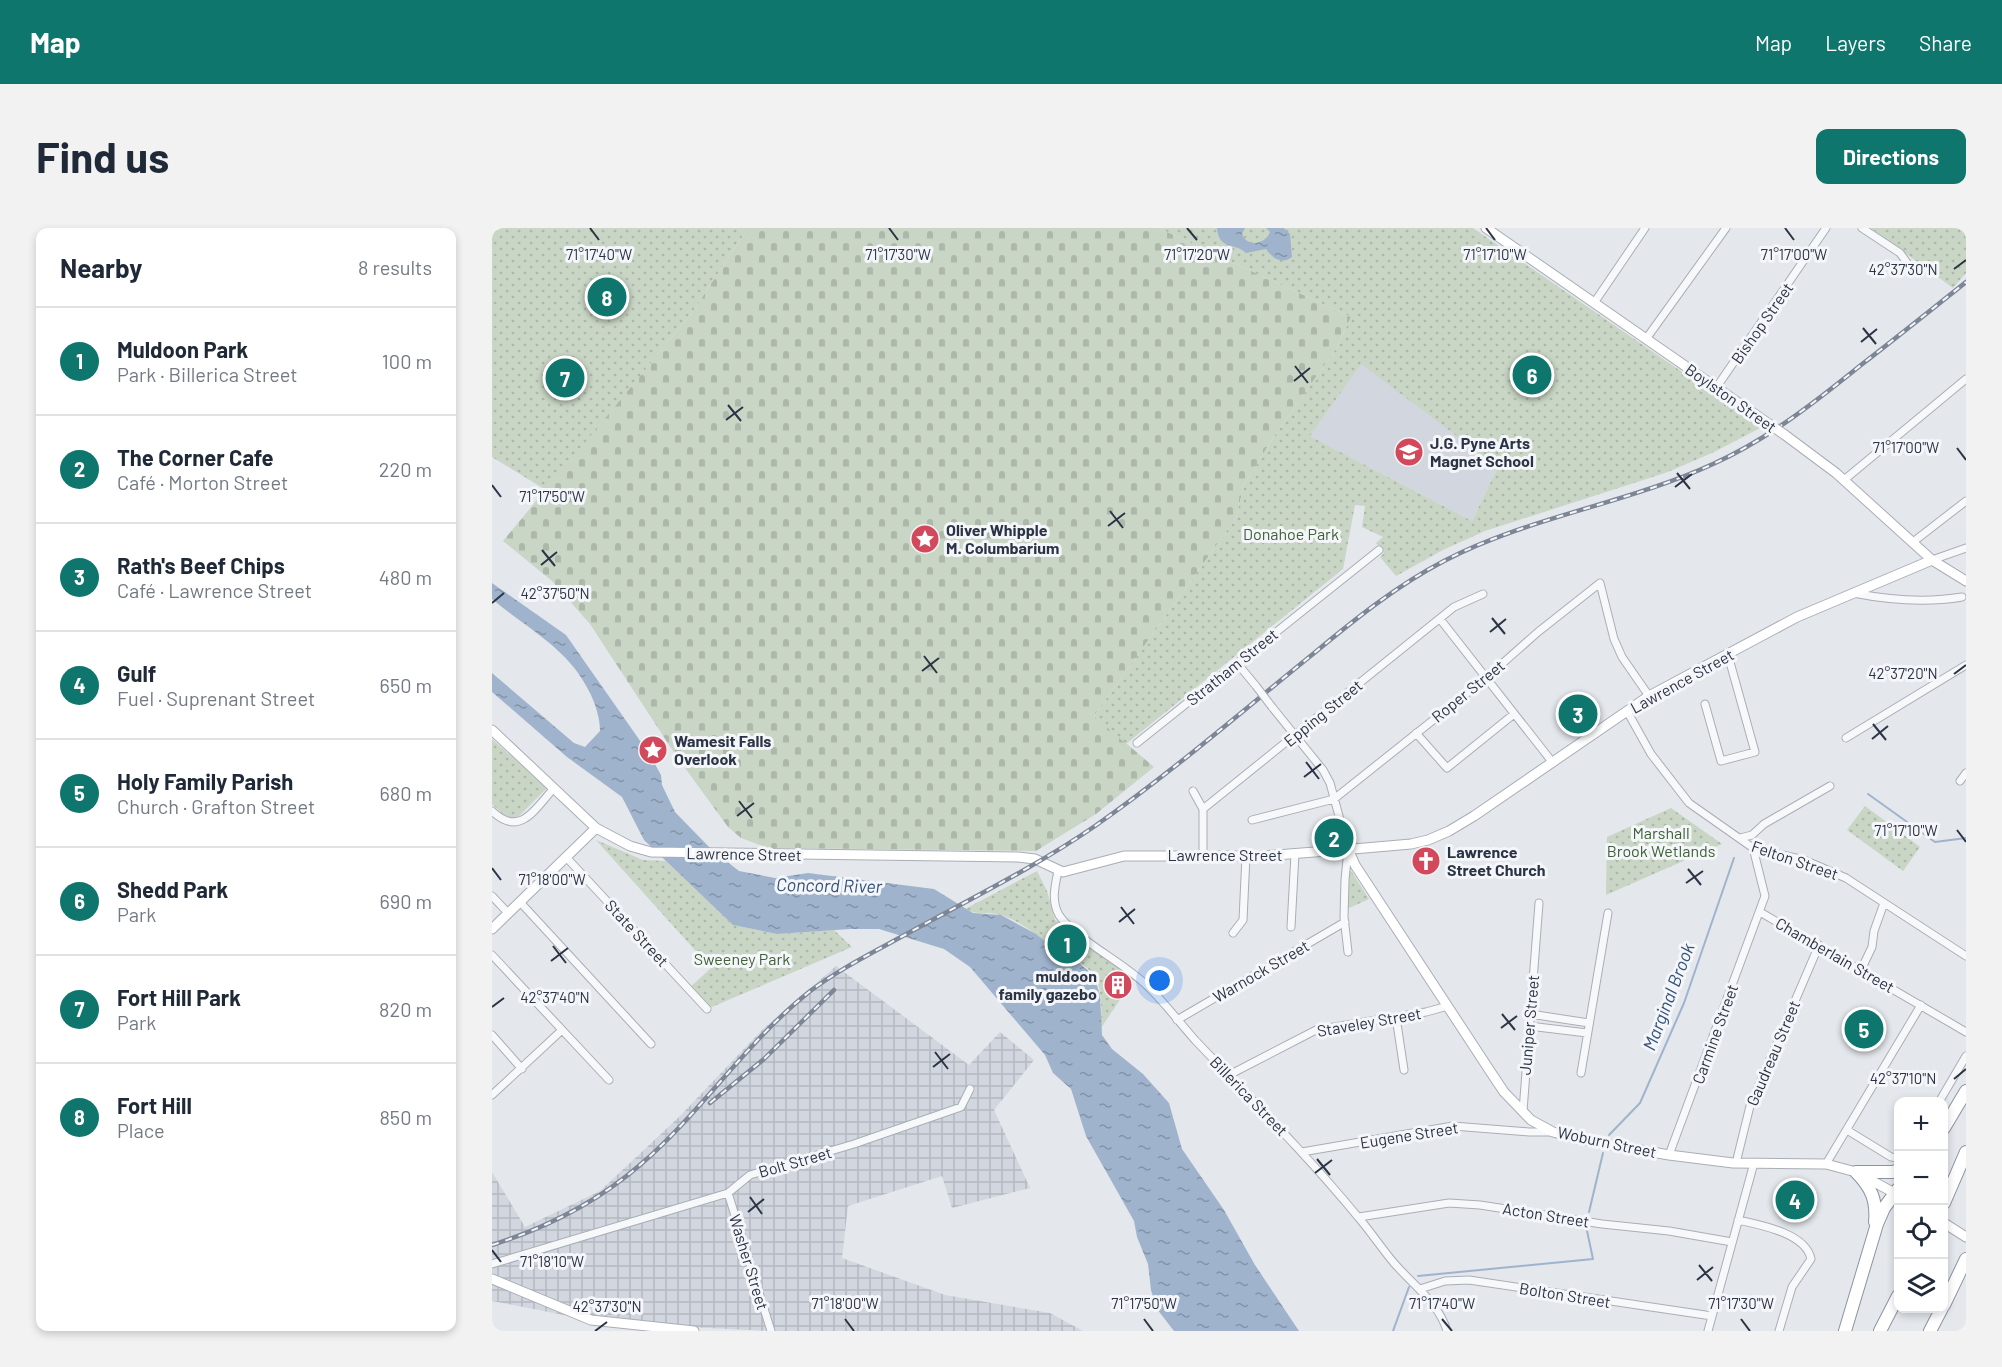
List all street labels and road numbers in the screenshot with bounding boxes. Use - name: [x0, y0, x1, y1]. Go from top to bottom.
- street label: Bishop Street: [1727, 278, 1797, 367]
- street label: Boylston Street: [1682, 359, 1781, 436]
- street label: Stratham Street: [1182, 624, 1281, 709]
- street label: Lawrence Street: [1627, 644, 1737, 717]
- street label: Roper Street: [1427, 655, 1508, 726]
- street label: Epping Street: [1280, 675, 1366, 750]
- street label: Felton Street: [1749, 836, 1841, 883]
- street label: Lawrence Street: [686, 843, 802, 864]
- street label: Lawrence Street: [1167, 845, 1283, 864]
- street label: State Street: [602, 895, 673, 970]
- street label: Chamberlain Street: [1772, 913, 1898, 996]
- street label: Warnock Street: [1209, 935, 1312, 1006]
- street label: Juniper Street: [1515, 974, 1542, 1076]
- street label: Carmine Street: [1688, 981, 1741, 1086]
- street label: Gaudreau Street: [1742, 997, 1803, 1109]
- street label: Staveley Street: [1315, 1003, 1422, 1040]
- street label: Billerica Street: [1207, 1052, 1292, 1139]
- street label: Eugene Street: [1358, 1117, 1459, 1152]
- street label: Woburn Street: [1556, 1122, 1658, 1161]
- street label: Bolt Street: [756, 1142, 834, 1181]
- street label: Acton Street: [1501, 1198, 1591, 1231]
- street label: Washer Street: [726, 1212, 773, 1312]
- street label: Bolton Street: [1518, 1278, 1612, 1311]

